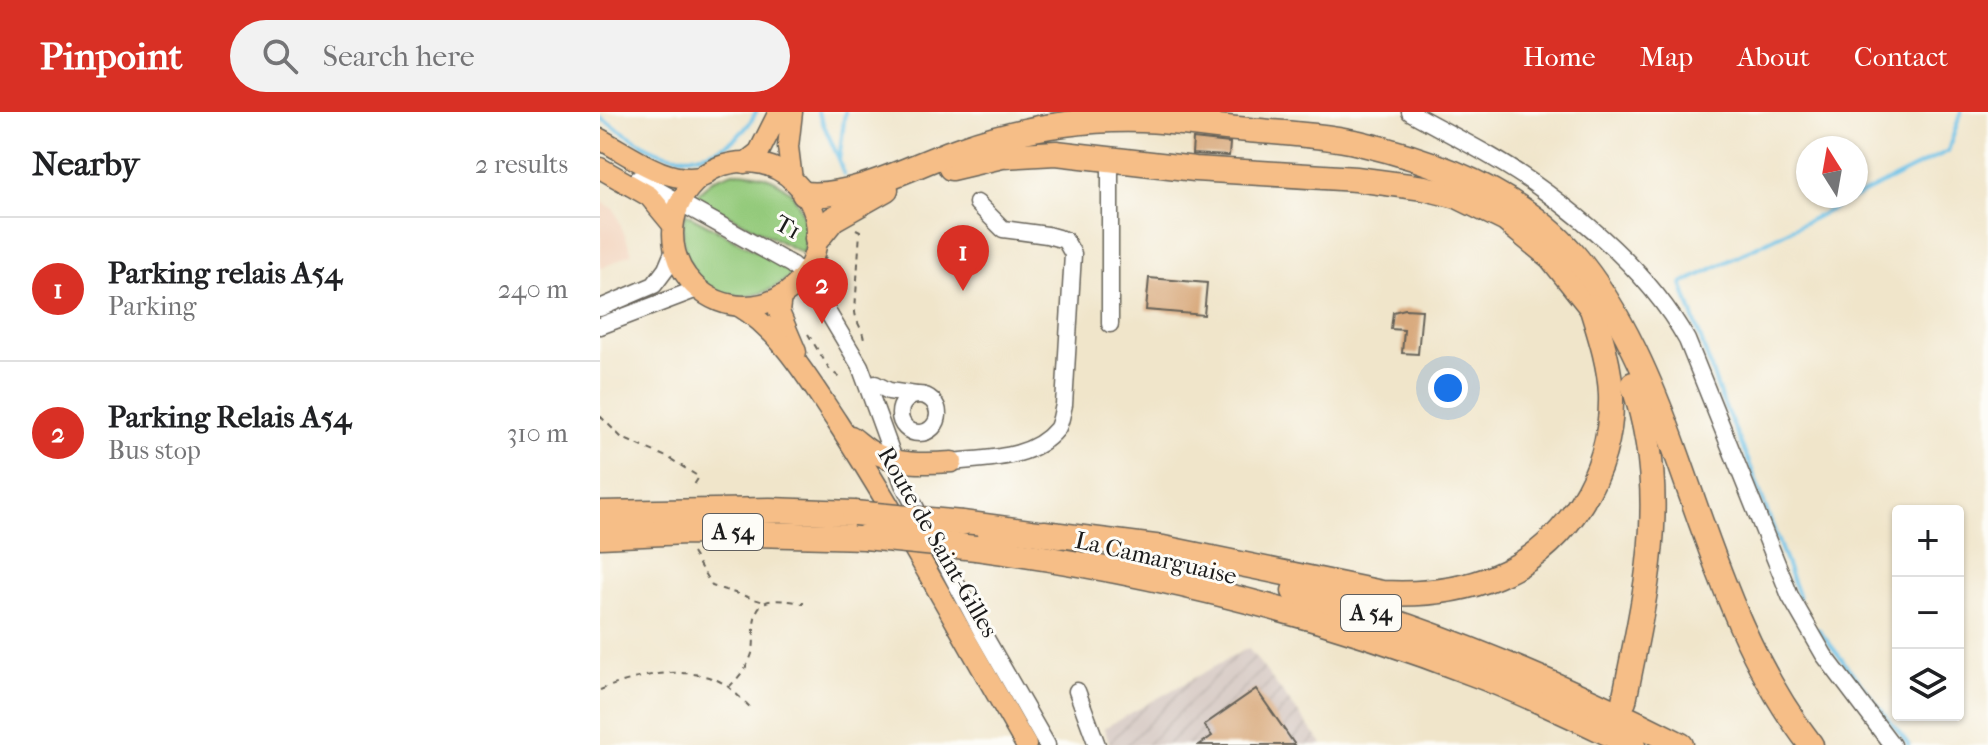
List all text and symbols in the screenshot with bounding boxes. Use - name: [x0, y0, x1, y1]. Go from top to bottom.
- search box: [230, 20, 790, 92]
- text: Pinpoint: [40, 34, 182, 79]
- icon: search: [258, 34, 302, 78]
- text: Search here: [322, 39, 475, 74]
- text: Home: [1523, 40, 1596, 73]
- text: Map: [1640, 40, 1693, 73]
- text: About: [1737, 40, 1810, 73]
- text: Contact: [1854, 40, 1948, 73]
- north arrow: [1796, 136, 1868, 208]
- text: Nearby: [32, 144, 139, 184]
- text: 2 results: [475, 149, 568, 180]
- street label: T1: [770, 209, 806, 245]
- pin: 1: [937, 225, 989, 291]
- text: Parking relais A54: [108, 256, 342, 291]
- pin: 2: [796, 258, 848, 324]
- text: 1: [53, 274, 63, 305]
- text: 240 m: [498, 274, 568, 305]
- text: Parking: [108, 291, 196, 322]
- your location: [1428, 368, 1468, 408]
- text: Parking Relais A54: [108, 400, 351, 435]
- text: 2: [51, 418, 65, 449]
- text: 310 m: [507, 418, 568, 449]
- text: Bus stop: [108, 435, 201, 466]
- street label: Route de Saint-Gilles: [872, 442, 1004, 642]
- map controls: [1892, 505, 1964, 721]
- button: +: [1892, 505, 1964, 577]
- road number: A 54: [703, 514, 763, 550]
- street label: La Camarguaise: [1072, 526, 1240, 590]
- button: −: [1892, 577, 1964, 649]
- road number: A 54: [1341, 595, 1401, 631]
- button: layers: [1892, 649, 1964, 721]

